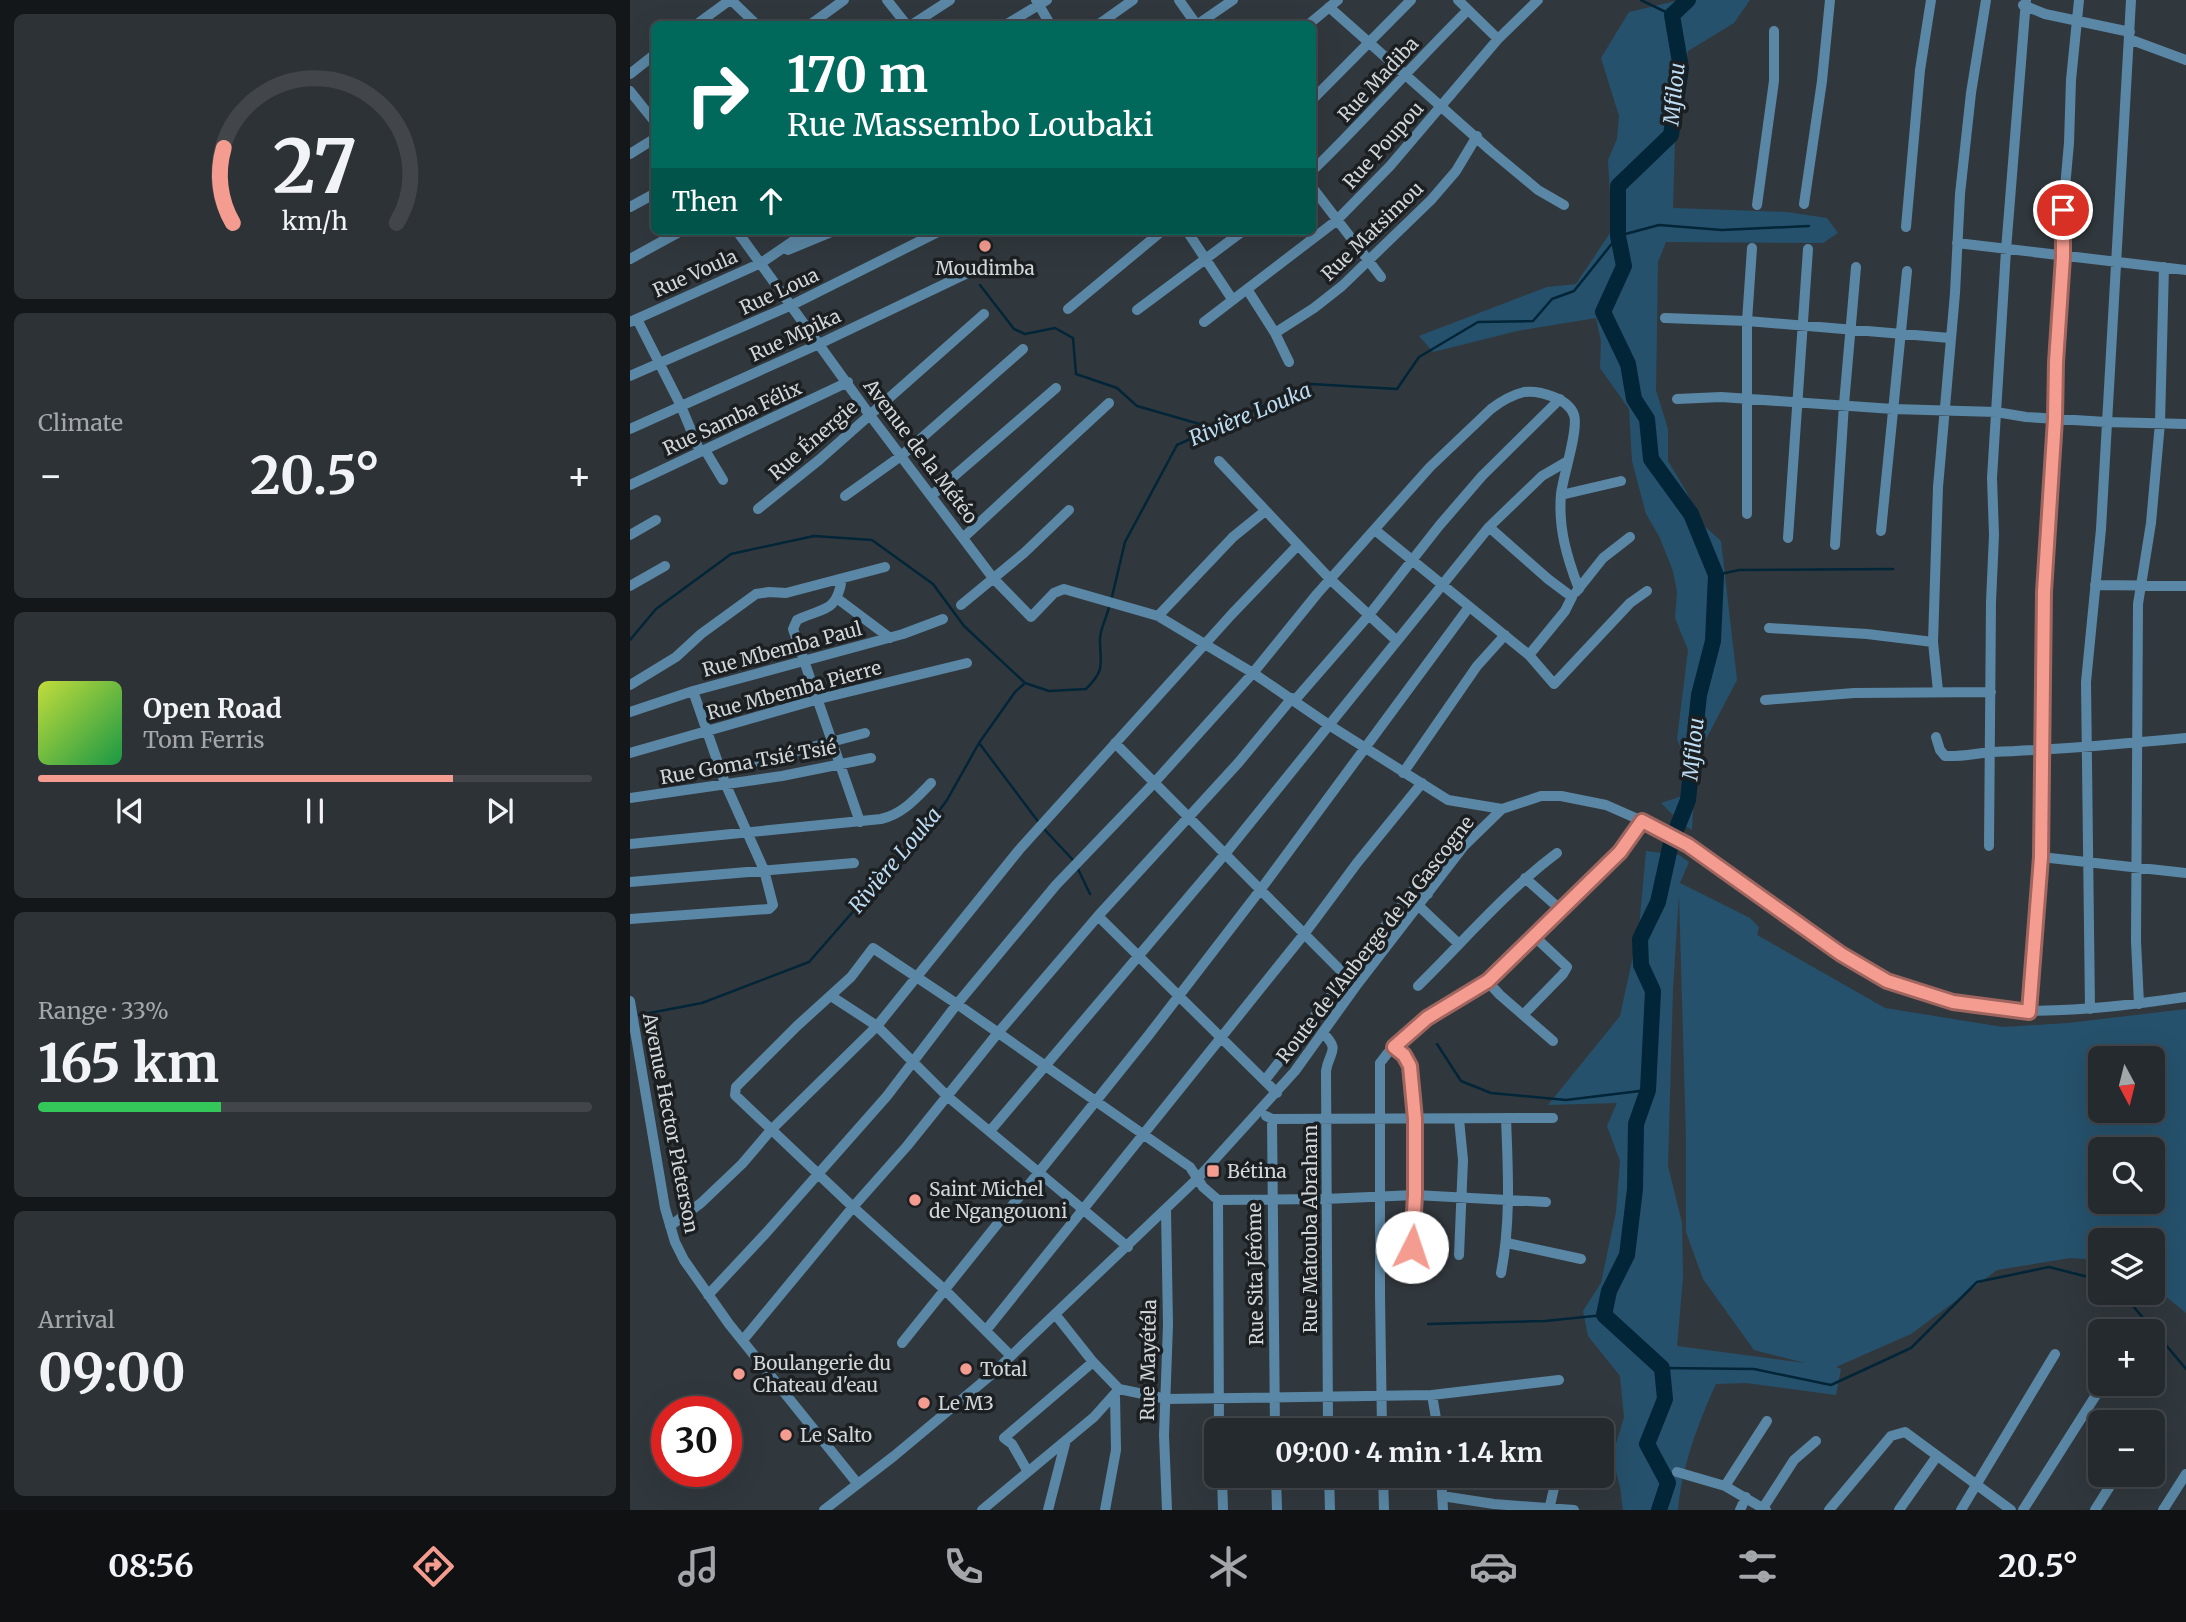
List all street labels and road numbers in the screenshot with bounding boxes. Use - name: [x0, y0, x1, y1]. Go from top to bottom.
- street label: Rue Madiba: [1333, 31, 1423, 127]
- street label: Rue Poupou: [1338, 96, 1428, 194]
- street label: Rue Matsimou: [1316, 176, 1428, 286]
- street label: Rue Voula: [649, 244, 741, 302]
- street label: Rue Loua: [736, 262, 822, 320]
- street label: Rue Mpika: [746, 303, 844, 367]
- street label: Avenue de la Météo: [858, 373, 983, 528]
- street label: Rue Samba Félix: [659, 375, 806, 461]
- street label: Rue Énergie: [764, 395, 862, 485]
- street label: Rue Mbemba Paul: [699, 616, 865, 682]
- street label: Rue Mbemba Pierre: [704, 655, 884, 725]
- street label: Rue Goma Tsié Tsié: [658, 735, 838, 789]
- street label: Route de l'Auberge de la Gascogne: [1271, 811, 1479, 1067]
- street label: Avenue Hector Pieterson: [638, 1010, 704, 1235]
- street label: Rue Matouba Abraham: [1298, 1125, 1322, 1333]
- street label: Rue Sita Jérôme: [1242, 1202, 1268, 1346]
- street label: Rue Mayétéla: [1135, 1299, 1161, 1421]

